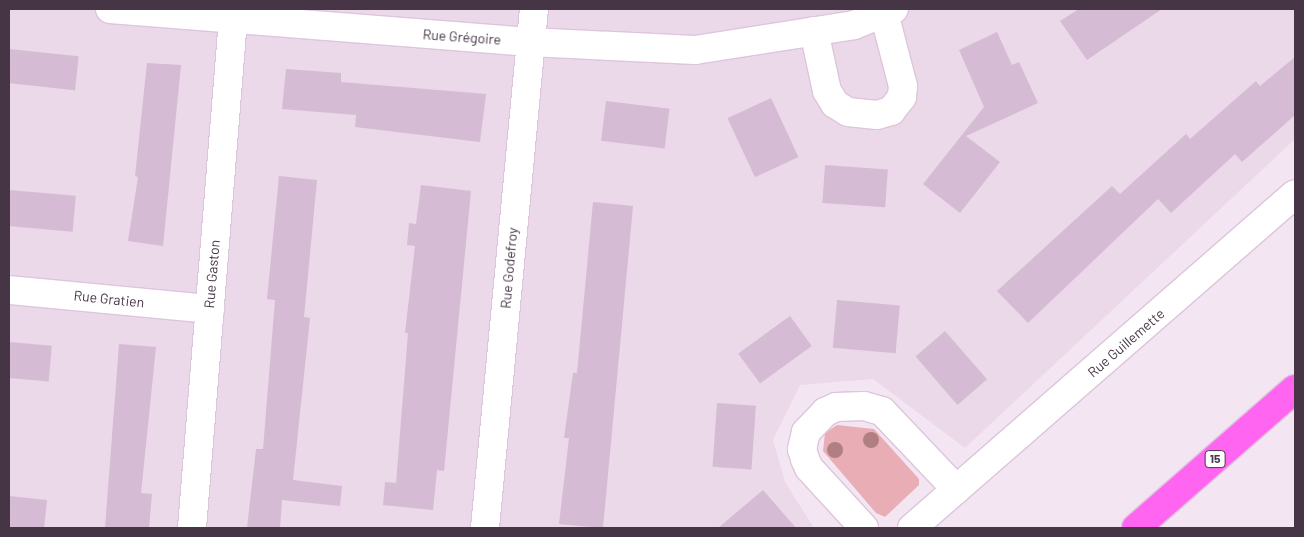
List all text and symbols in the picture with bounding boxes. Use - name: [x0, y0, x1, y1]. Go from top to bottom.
- street label: Rue Grégoire: [422, 26, 502, 48]
- street label: Rue Godefroy: [497, 227, 521, 309]
- street label: Rue Gaston: [201, 239, 223, 309]
- street label: Rue Gratien: [73, 287, 145, 311]
- street label: Rue Guillemette: [1084, 305, 1168, 381]
- road number: 15: [1204, 449, 1226, 468]

